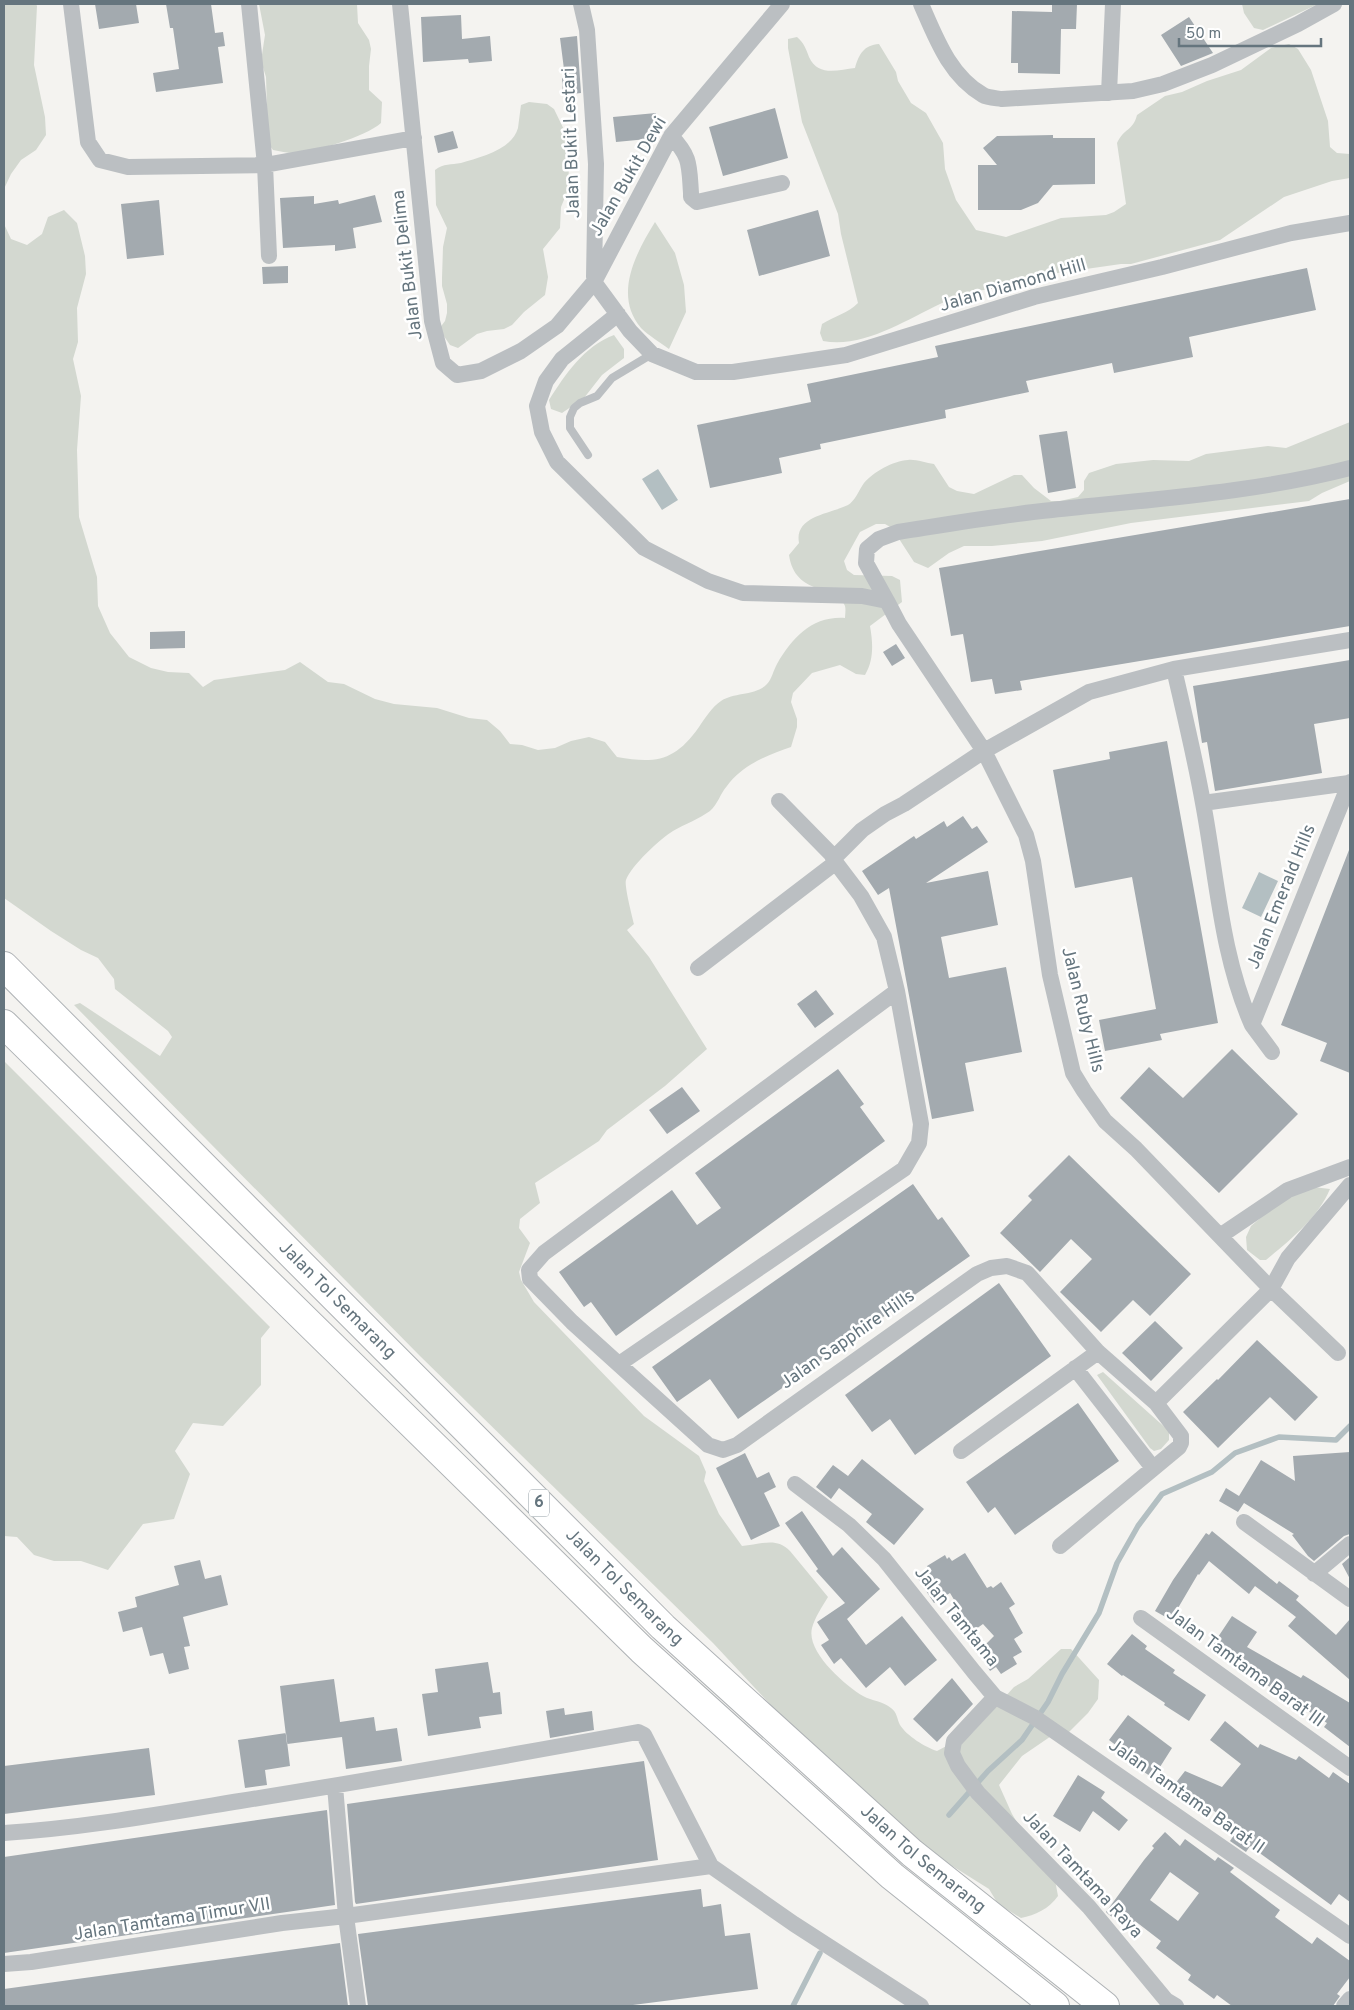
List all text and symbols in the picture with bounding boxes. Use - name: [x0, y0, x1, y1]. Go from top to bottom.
- scale bar: [1179, 15, 1322, 47]
- text: 50 m: [1186, 25, 1221, 44]
- street label: Jalan Bukit Lestari: [558, 67, 586, 219]
- street label: Jalan Bukit Dewi: [585, 113, 673, 241]
- street label: Jalan Bukit Delima: [387, 189, 429, 341]
- street label: Jalan Diamond Hill: [937, 254, 1089, 318]
- street label: Jalan Emerald Hills: [1242, 821, 1322, 973]
- street label: Jalan Ruby Hills: [1055, 945, 1109, 1075]
- street label: Jalan Tol Semarang: [273, 1236, 401, 1364]
- street label: Jalan Sapphire Hills: [776, 1285, 920, 1395]
- road number: 6: [529, 1490, 549, 1516]
- street label: Jalan Tol Semarang: [560, 1524, 688, 1651]
- street label: Jalan Tamtama: [909, 1562, 1003, 1672]
- street label: Jalan Tamtama Barat III: [1161, 1603, 1329, 1733]
- street label: Jalan Tamtama Barat II: [1103, 1734, 1269, 1860]
- street label: Jalan Tol Semarang: [855, 1800, 991, 1919]
- street label: Jalan Tamtama Raya: [1017, 1806, 1147, 1944]
- street label: Jalan Tamtama Timur VII: [72, 1893, 272, 1947]

